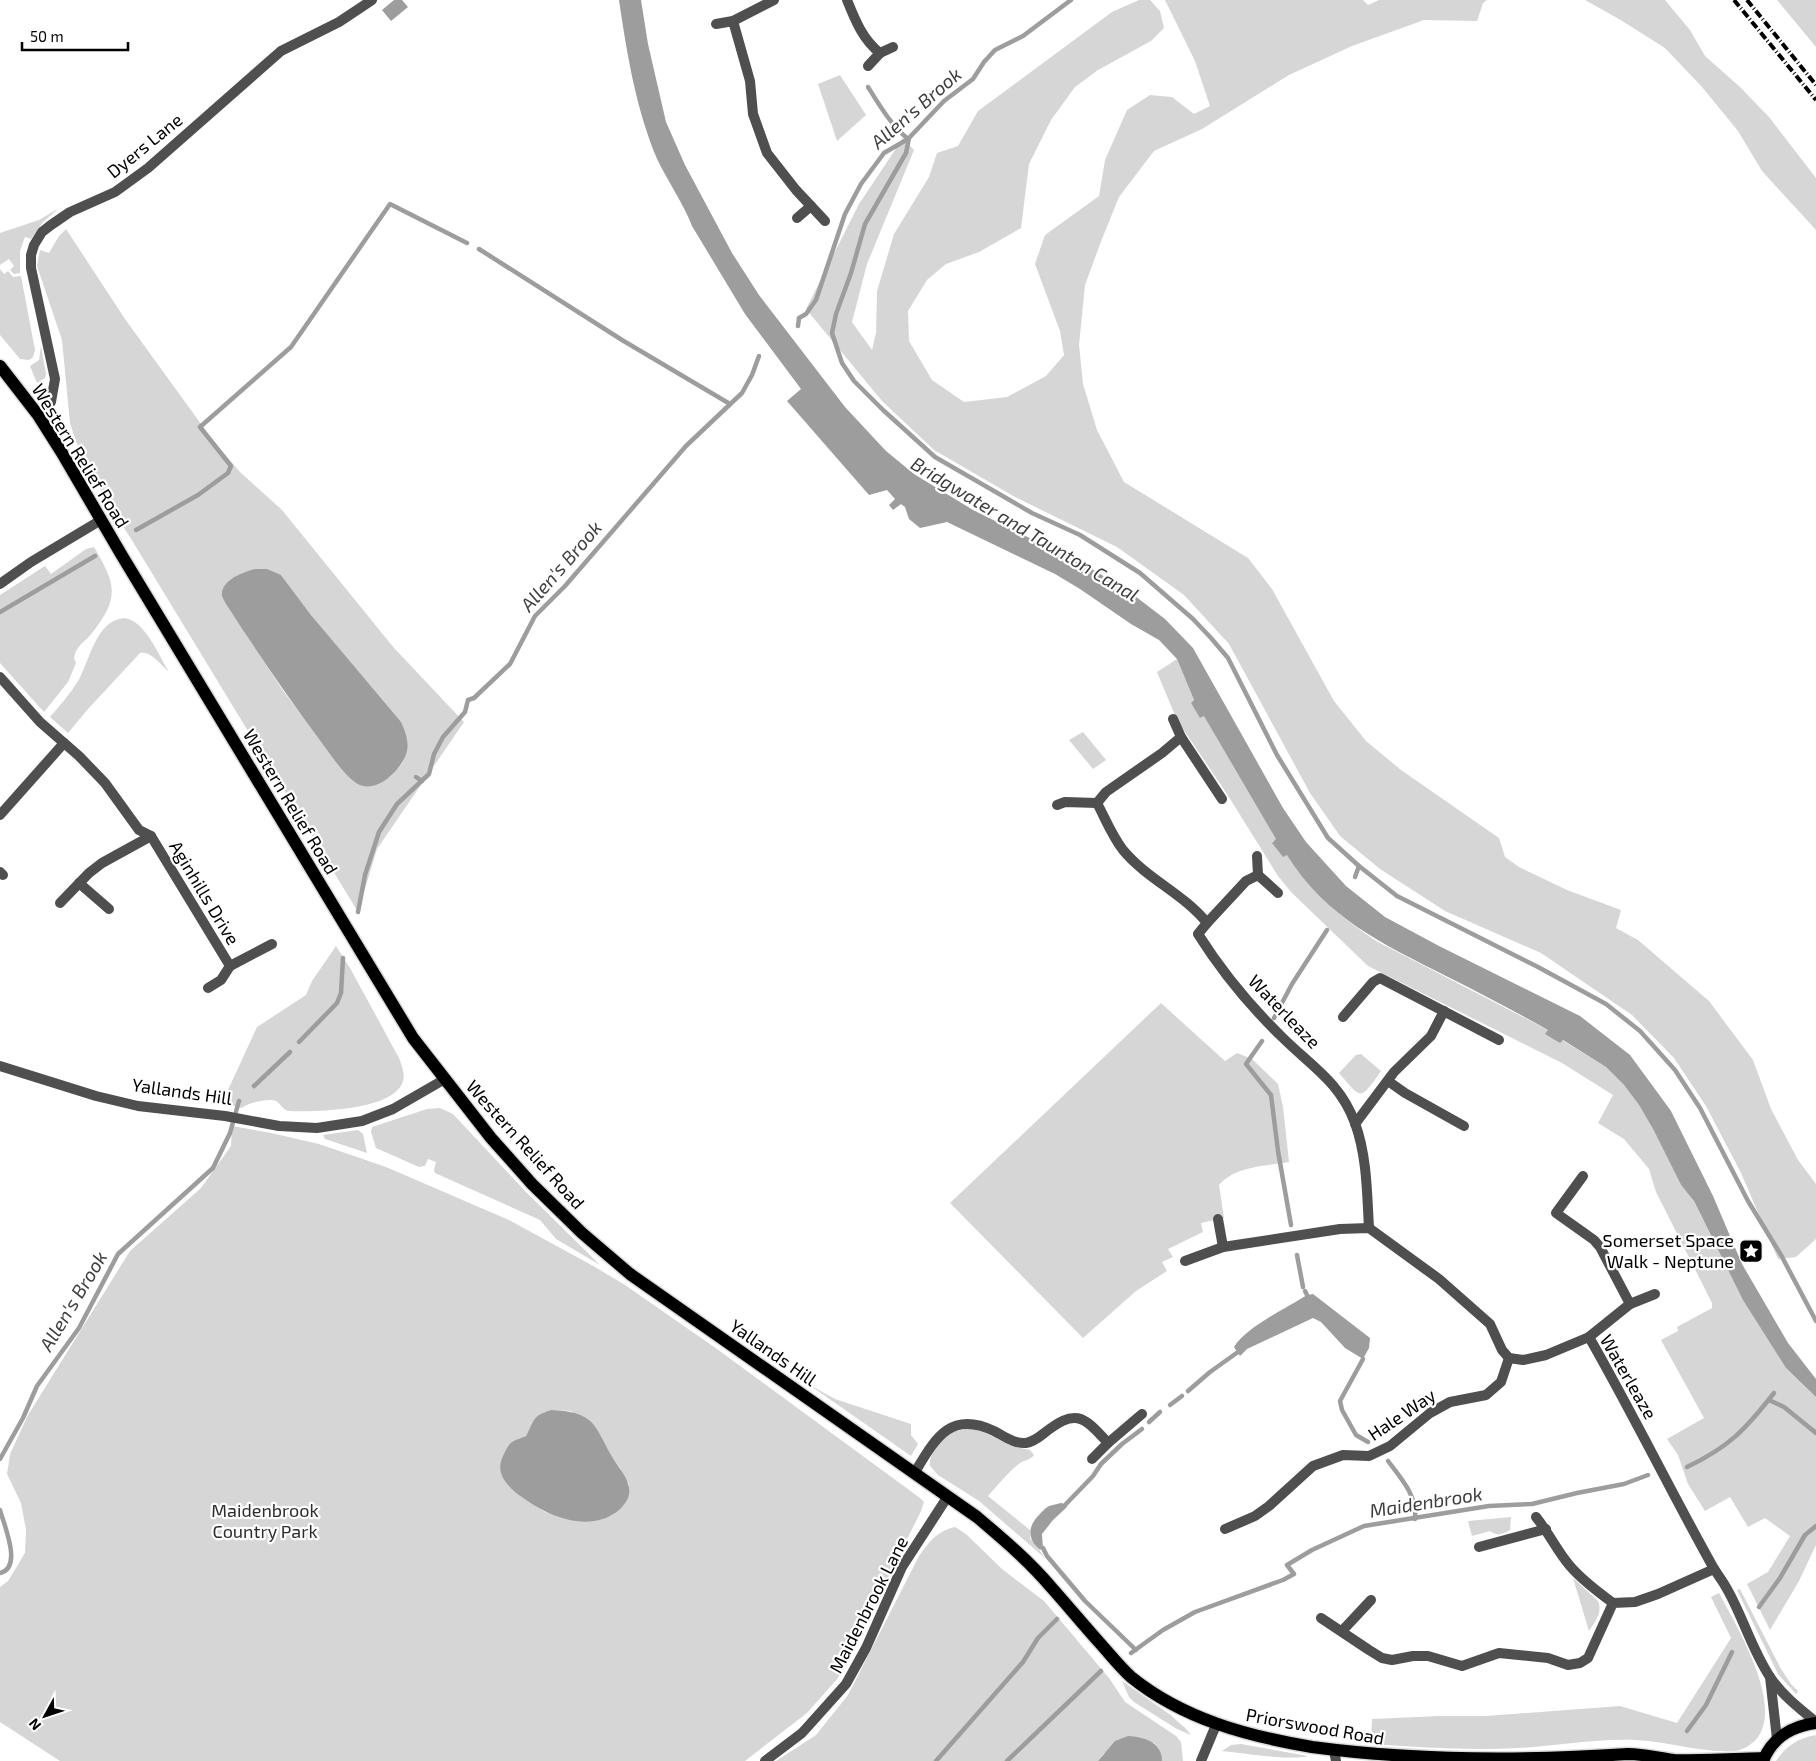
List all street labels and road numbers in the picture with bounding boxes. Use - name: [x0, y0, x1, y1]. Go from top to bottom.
- street label: Dyers Lane: [102, 108, 187, 182]
- street label: Western Relief Road: [28, 379, 134, 532]
- street label: Western Relief Road: [239, 725, 343, 878]
- street label: Aginhills Drive: [165, 836, 245, 949]
- street label: Waterleaze: [1244, 970, 1325, 1053]
- street label: Yallands Hill: [131, 1073, 234, 1109]
- street label: Western Relief Road: [462, 1075, 589, 1213]
- street label: Yallands Hill: [726, 1314, 822, 1390]
- street label: Waterleaze: [1596, 1330, 1662, 1423]
- street label: Hale Way: [1363, 1383, 1440, 1445]
- street label: Maidenbrook Lane: [824, 1532, 912, 1677]
- street label: Priorswood Road: [1244, 1703, 1386, 1749]

